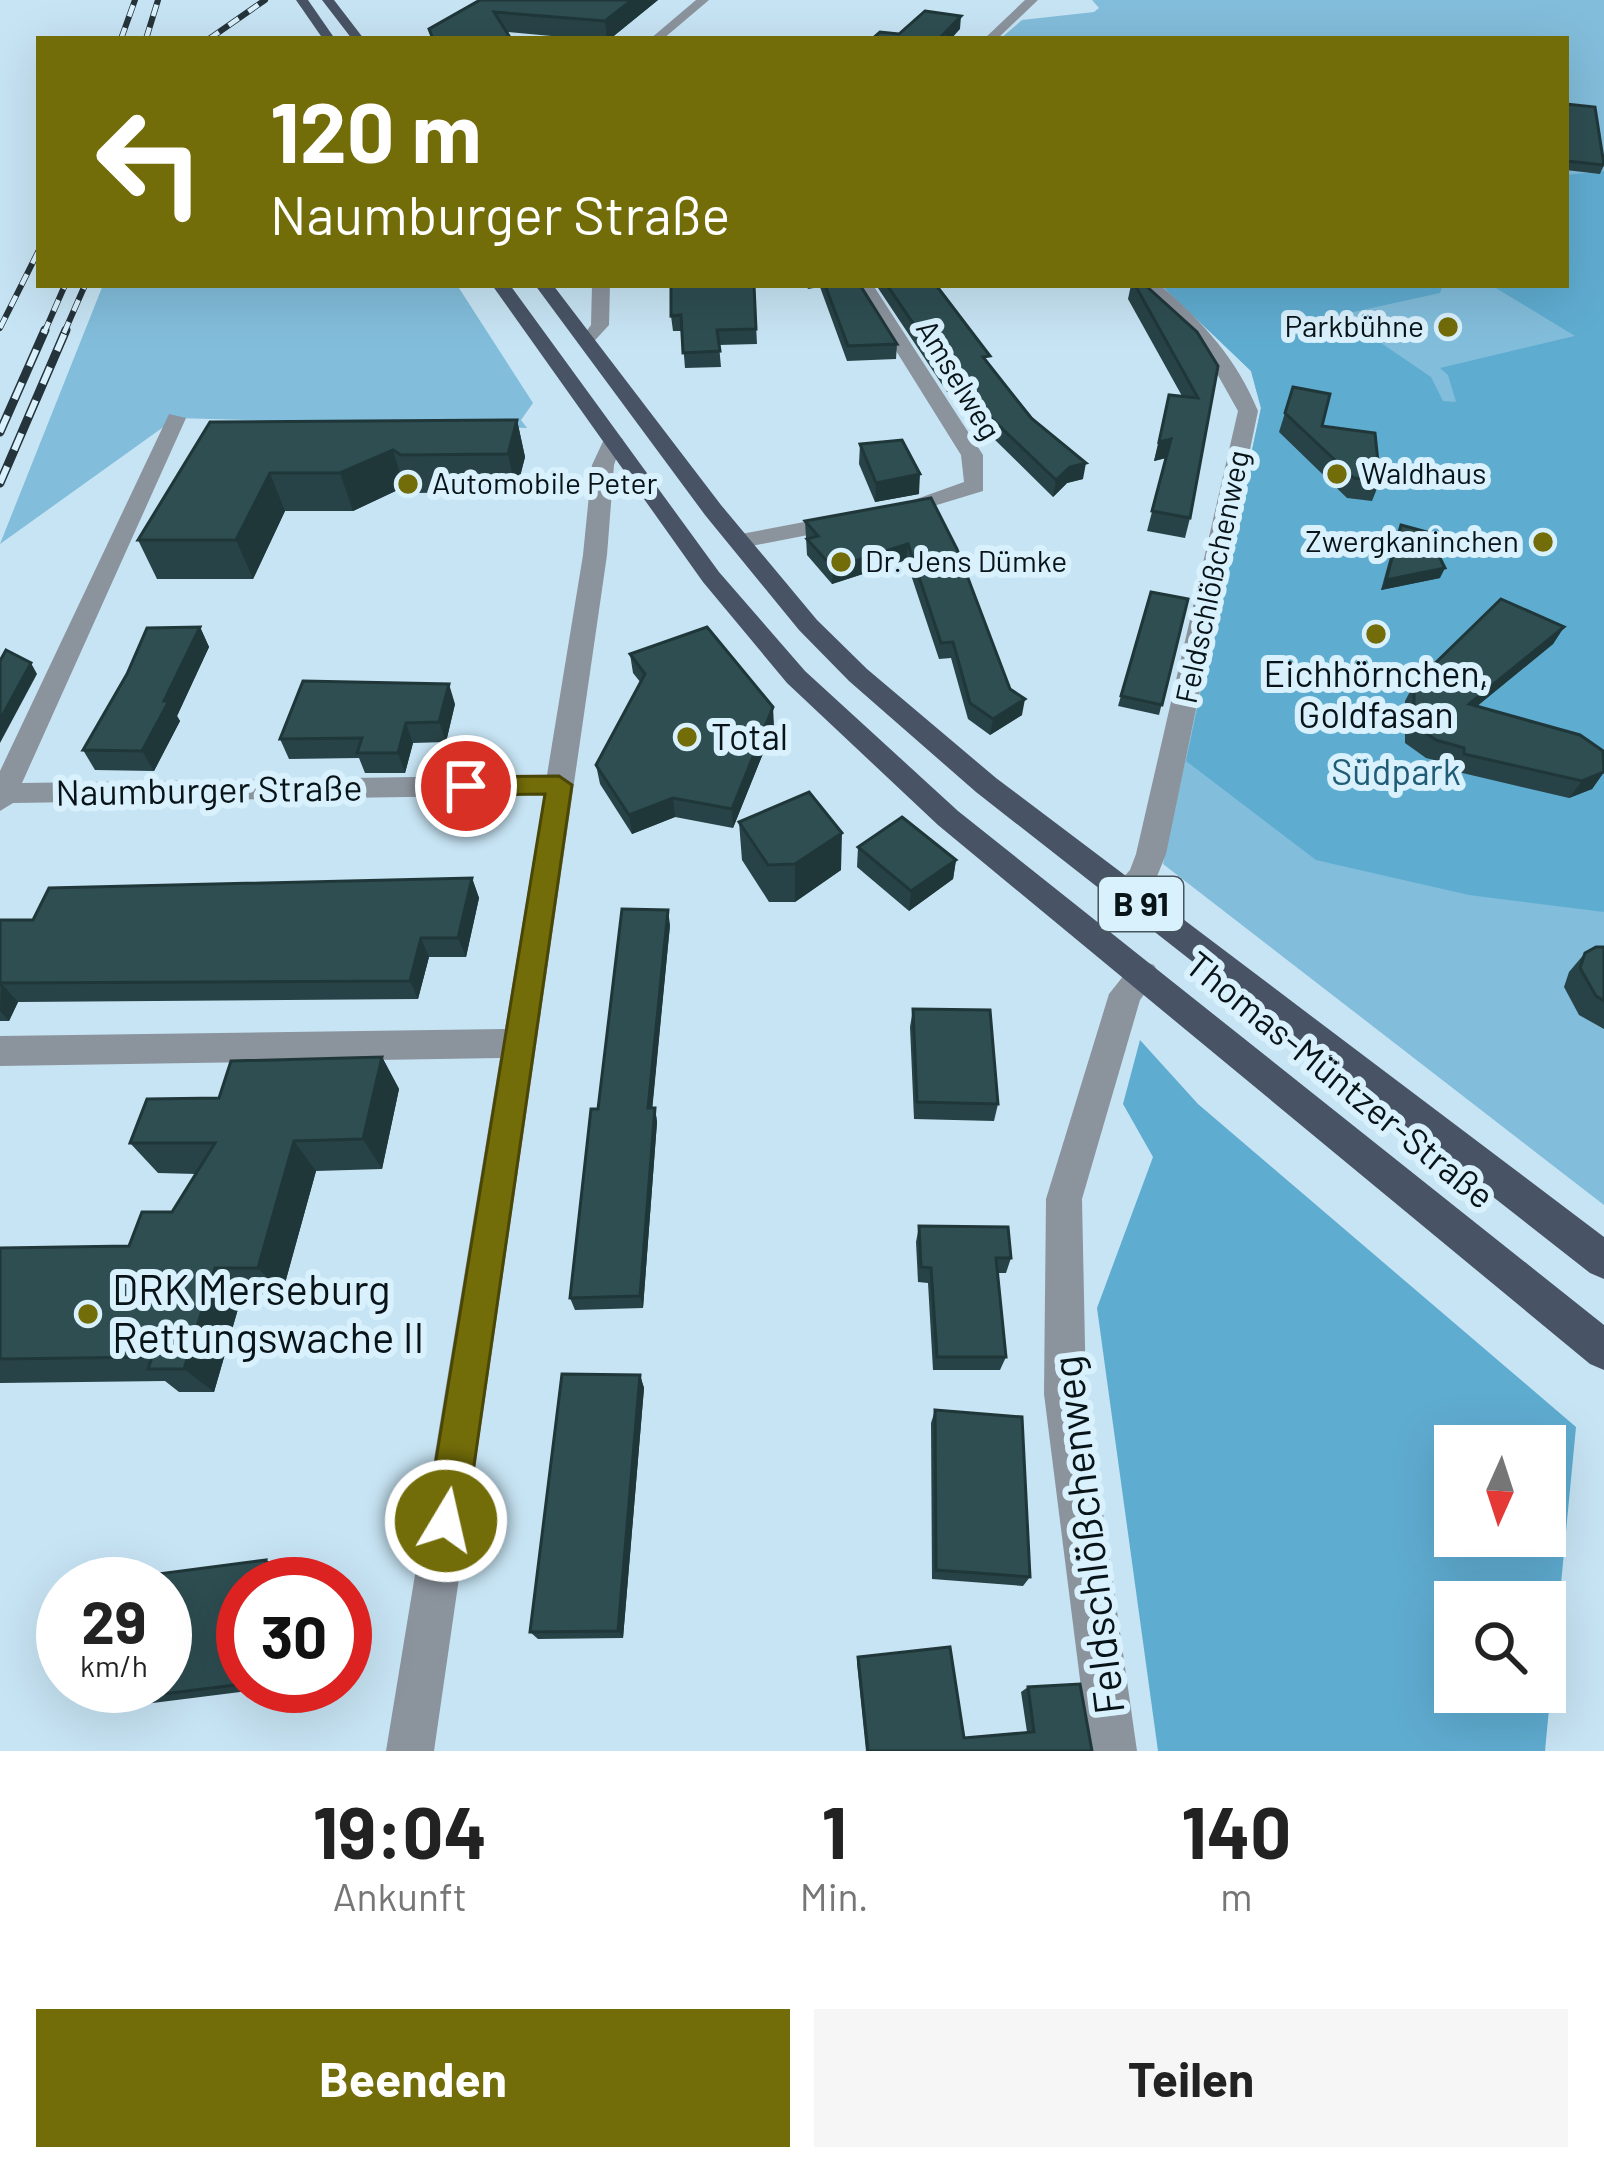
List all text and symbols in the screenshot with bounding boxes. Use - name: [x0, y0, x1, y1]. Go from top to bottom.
- text: 120 m: [270, 79, 482, 180]
- icon: left: [72, 84, 228, 240]
- text: Naumburger Straße: [270, 181, 730, 246]
- place label: Parkbühne: [1284, 307, 1424, 343]
- street label: Amselweg: [910, 312, 1010, 445]
- marker: Parkbühne: [1435, 314, 1461, 340]
- street label: Feldschlößchenweg: [1167, 447, 1255, 706]
- place label: Waldhaus: [1361, 454, 1487, 490]
- marker: Waldhaus: [1324, 461, 1350, 487]
- place label: Automobile Peter: [432, 464, 657, 500]
- marker: Automobile Peter: [395, 471, 421, 497]
- place label: Zwergkaninchen: [1305, 522, 1519, 558]
- marker: Zwergkaninchen: [1530, 529, 1556, 555]
- place label: Dr. Jens Dümke: [865, 542, 1067, 578]
- marker: Dr. Jens Dümke: [828, 549, 854, 575]
- marker: Eichhörnchen, Goldfasan: [1363, 621, 1389, 647]
- place label: Eichhörnchen, Goldfasan: [1264, 651, 1488, 735]
- place label: Total: [711, 714, 788, 757]
- marker: Total: [674, 724, 700, 750]
- pin: [415, 735, 517, 837]
- park label: Südpark: [1331, 749, 1461, 792]
- icon: arrive: [433, 753, 499, 819]
- street label: Naumburger Straße: [55, 764, 363, 813]
- road number: B 91: [1099, 877, 1183, 931]
- street label: Thomas-Müntzer-Straße: [1178, 941, 1504, 1216]
- place label: DRK Merseburg Rettungswache II: [112, 1263, 424, 1362]
- marker: DRK Merseburg Rettungswache II: [75, 1301, 101, 1327]
- street label: Feldschlößchenweg: [1039, 1353, 1134, 1717]
- north arrow: [1434, 1425, 1566, 1557]
- map controls: [1434, 1425, 1566, 1713]
- position arrow: [383, 1458, 509, 1584]
- speed limit sign: 30: [216, 1557, 372, 1713]
- button: search: [1434, 1581, 1566, 1713]
- text: 29: [81, 1584, 147, 1656]
- text: km/h: [80, 1647, 148, 1683]
- text: 19:04: [313, 1787, 487, 1873]
- text: 1: [821, 1787, 847, 1873]
- text: 140: [1181, 1787, 1291, 1873]
- text: Ankunft: [333, 1872, 467, 1919]
- text: Min.: [800, 1872, 869, 1919]
- text: m: [1220, 1872, 1252, 1919]
- button: Beenden: [36, 2009, 790, 2147]
- button: Teilen: [814, 2009, 1568, 2147]

